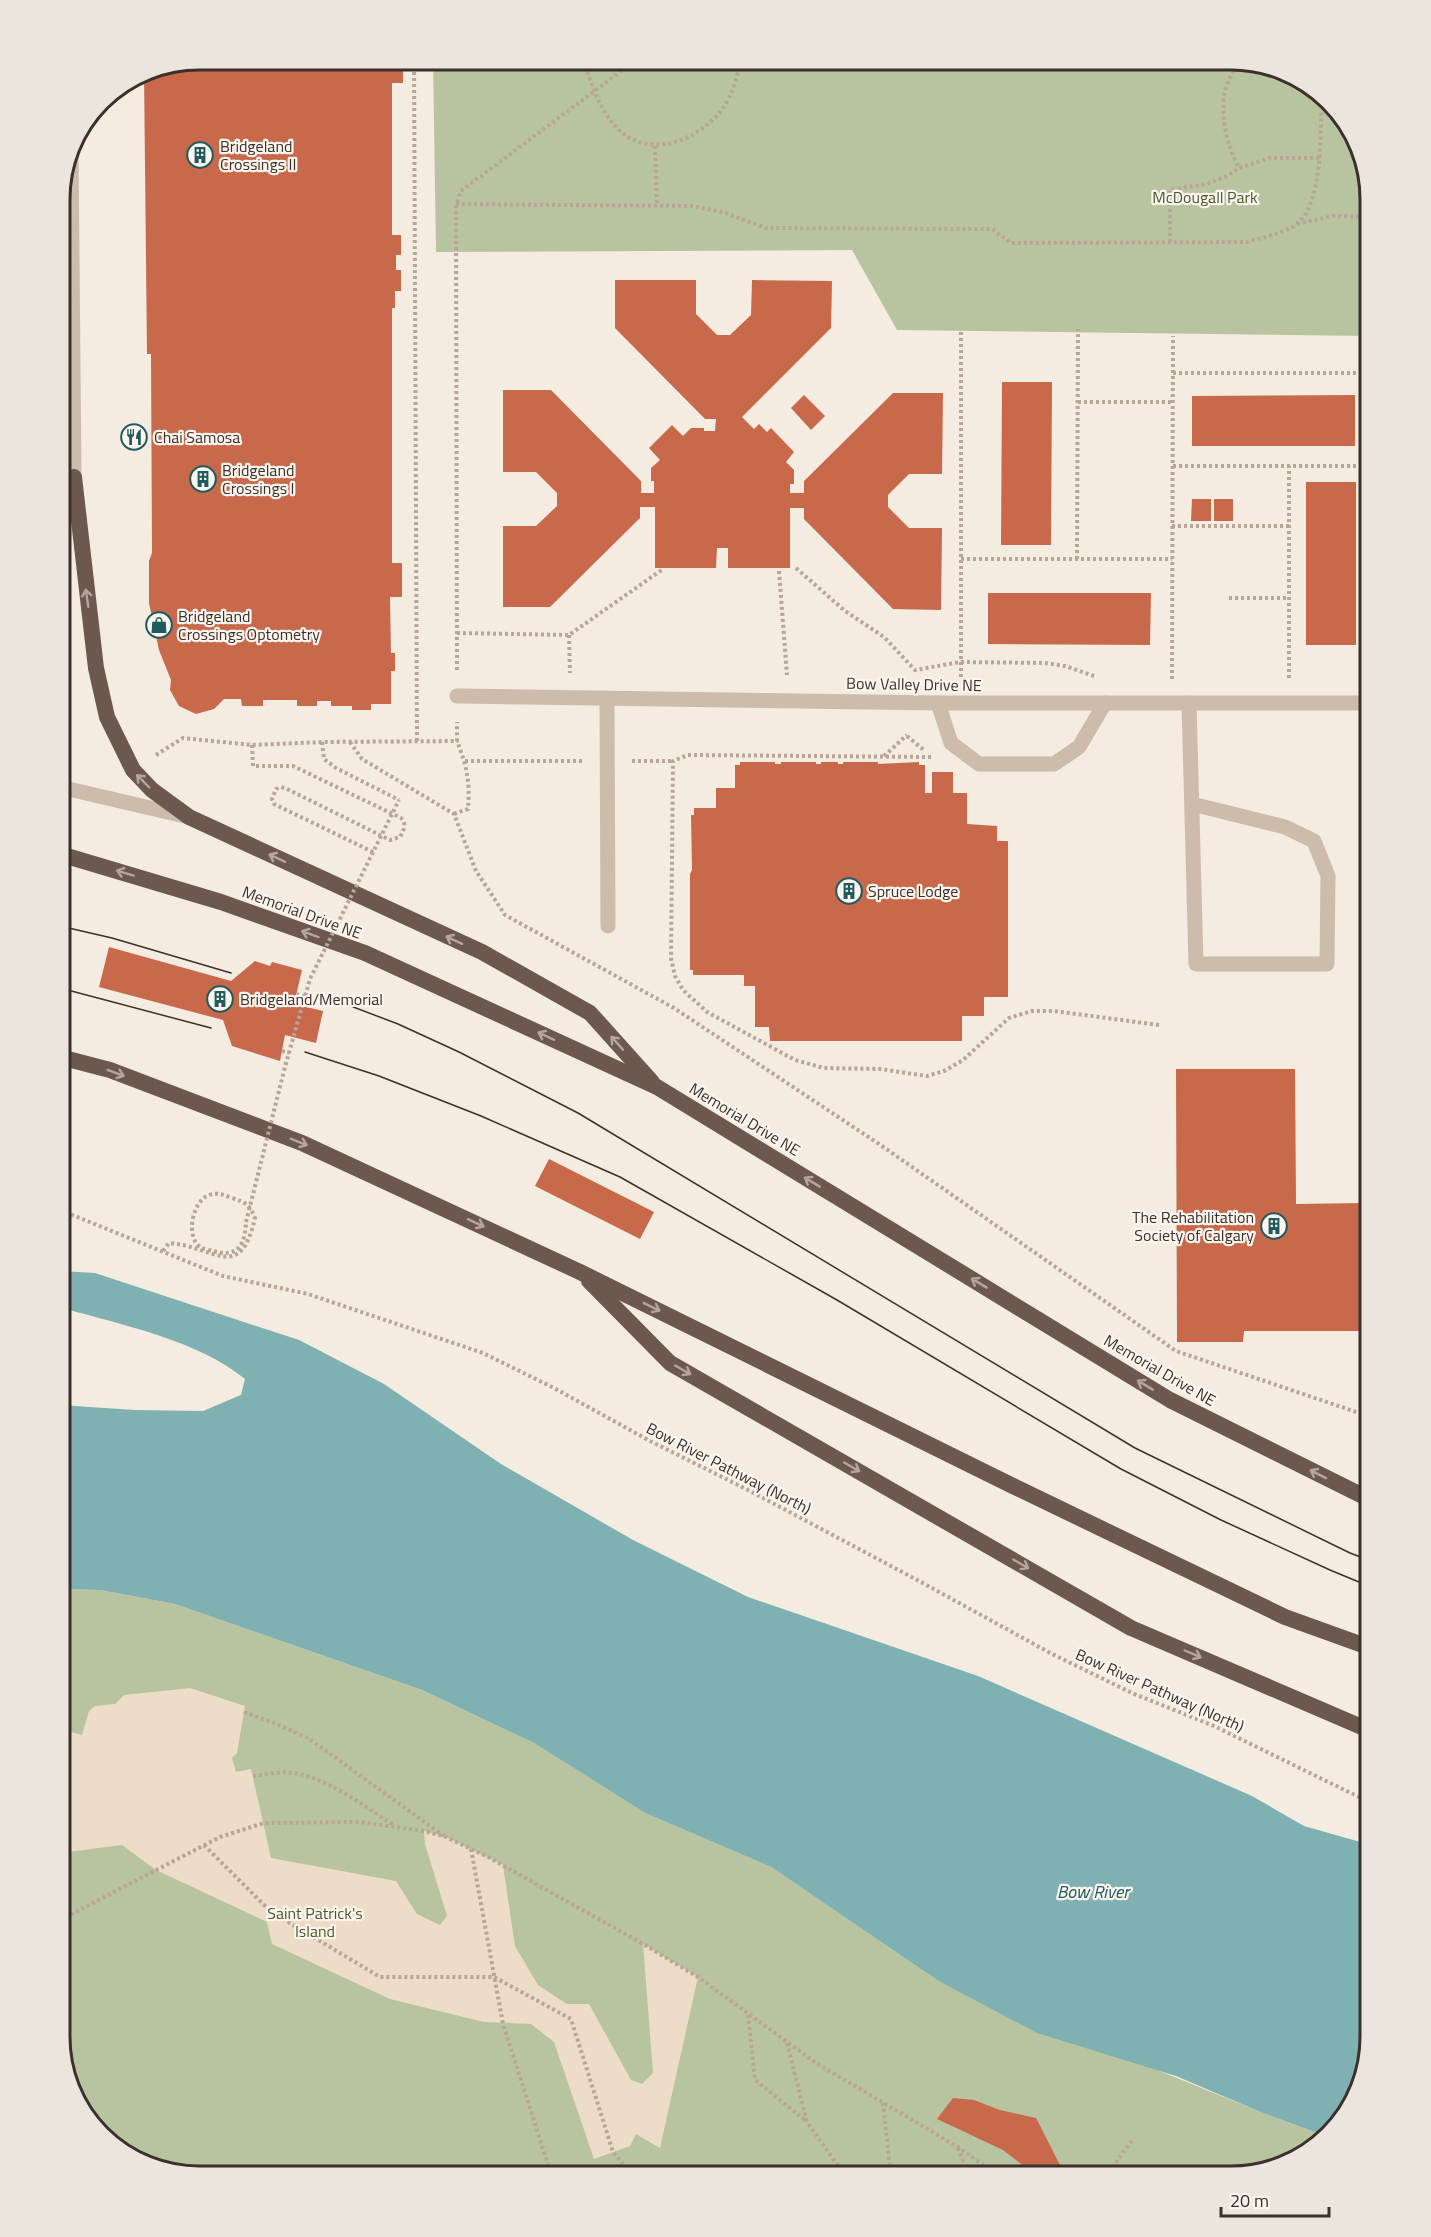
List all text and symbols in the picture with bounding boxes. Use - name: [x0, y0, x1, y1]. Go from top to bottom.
- place label: Bridgeland Crossings II: [220, 134, 297, 176]
- building icon: Bridgeland Crossings II: [185, 140, 215, 170]
- park label: McDougall Park: [1152, 185, 1258, 209]
- restaurant icon: Chai Samosa: [119, 422, 149, 452]
- place label: Chai Samosa: [154, 425, 240, 449]
- place label: Bridgeland Crossings I: [222, 458, 295, 500]
- building icon: Bridgeland Crossings I: [188, 464, 218, 494]
- one-way arrow: [81, 588, 92, 608]
- place label: Bridgeland Crossings Optometry: [178, 604, 320, 646]
- shop icon: Bridgeland Crossings Optometry: [144, 610, 174, 640]
- street label: Bow Valley Drive NE: [846, 671, 982, 697]
- one-way arrow: [136, 773, 151, 788]
- one-way arrow: [269, 851, 287, 863]
- one-way arrow: [116, 867, 135, 878]
- building icon: Spruce Lodge: [834, 876, 864, 906]
- street label: Memorial Drive NE: [239, 879, 365, 945]
- place label: Spruce Lodge: [868, 879, 958, 903]
- one-way arrow: [301, 927, 320, 938]
- one-way arrow: [446, 933, 464, 945]
- building icon: Bridgeland/Memorial: [205, 984, 235, 1014]
- place label: Bridgeland/Memorial: [240, 987, 383, 1011]
- one-way arrow: [537, 1030, 555, 1041]
- one-way arrow: [610, 1036, 624, 1051]
- one-way arrow: [107, 1068, 125, 1079]
- street label: Memorial Drive NE: [685, 1076, 805, 1162]
- one-way arrow: [289, 1138, 307, 1149]
- one-way arrow: [804, 1175, 821, 1187]
- place label: The Rehabilitation Society of Calgary: [1132, 1205, 1254, 1247]
- building icon: The Rehabilitation Society of Calgary: [1259, 1211, 1289, 1241]
- one-way arrow: [467, 1218, 485, 1229]
- one-way arrow: [971, 1277, 988, 1289]
- one-way arrow: [643, 1302, 661, 1313]
- street label: Memorial Drive NE: [1100, 1328, 1221, 1412]
- one-way arrow: [674, 1364, 691, 1376]
- one-way arrow: [1137, 1378, 1154, 1390]
- street label: Bow River Pathway (North): [642, 1416, 816, 1520]
- one-way arrow: [843, 1461, 860, 1473]
- one-way arrow: [1310, 1468, 1328, 1479]
- one-way arrow: [1012, 1559, 1029, 1571]
- street label: Bow River Pathway (North): [1072, 1642, 1248, 1738]
- one-way arrow: [1184, 1649, 1202, 1661]
- water label: Bow River: [1057, 1878, 1131, 1905]
- park label: Saint Patrick's Island: [267, 1901, 363, 1943]
- scale bar: [1221, 2180, 1329, 2218]
- text: 20 m: [1230, 2187, 1269, 2214]

